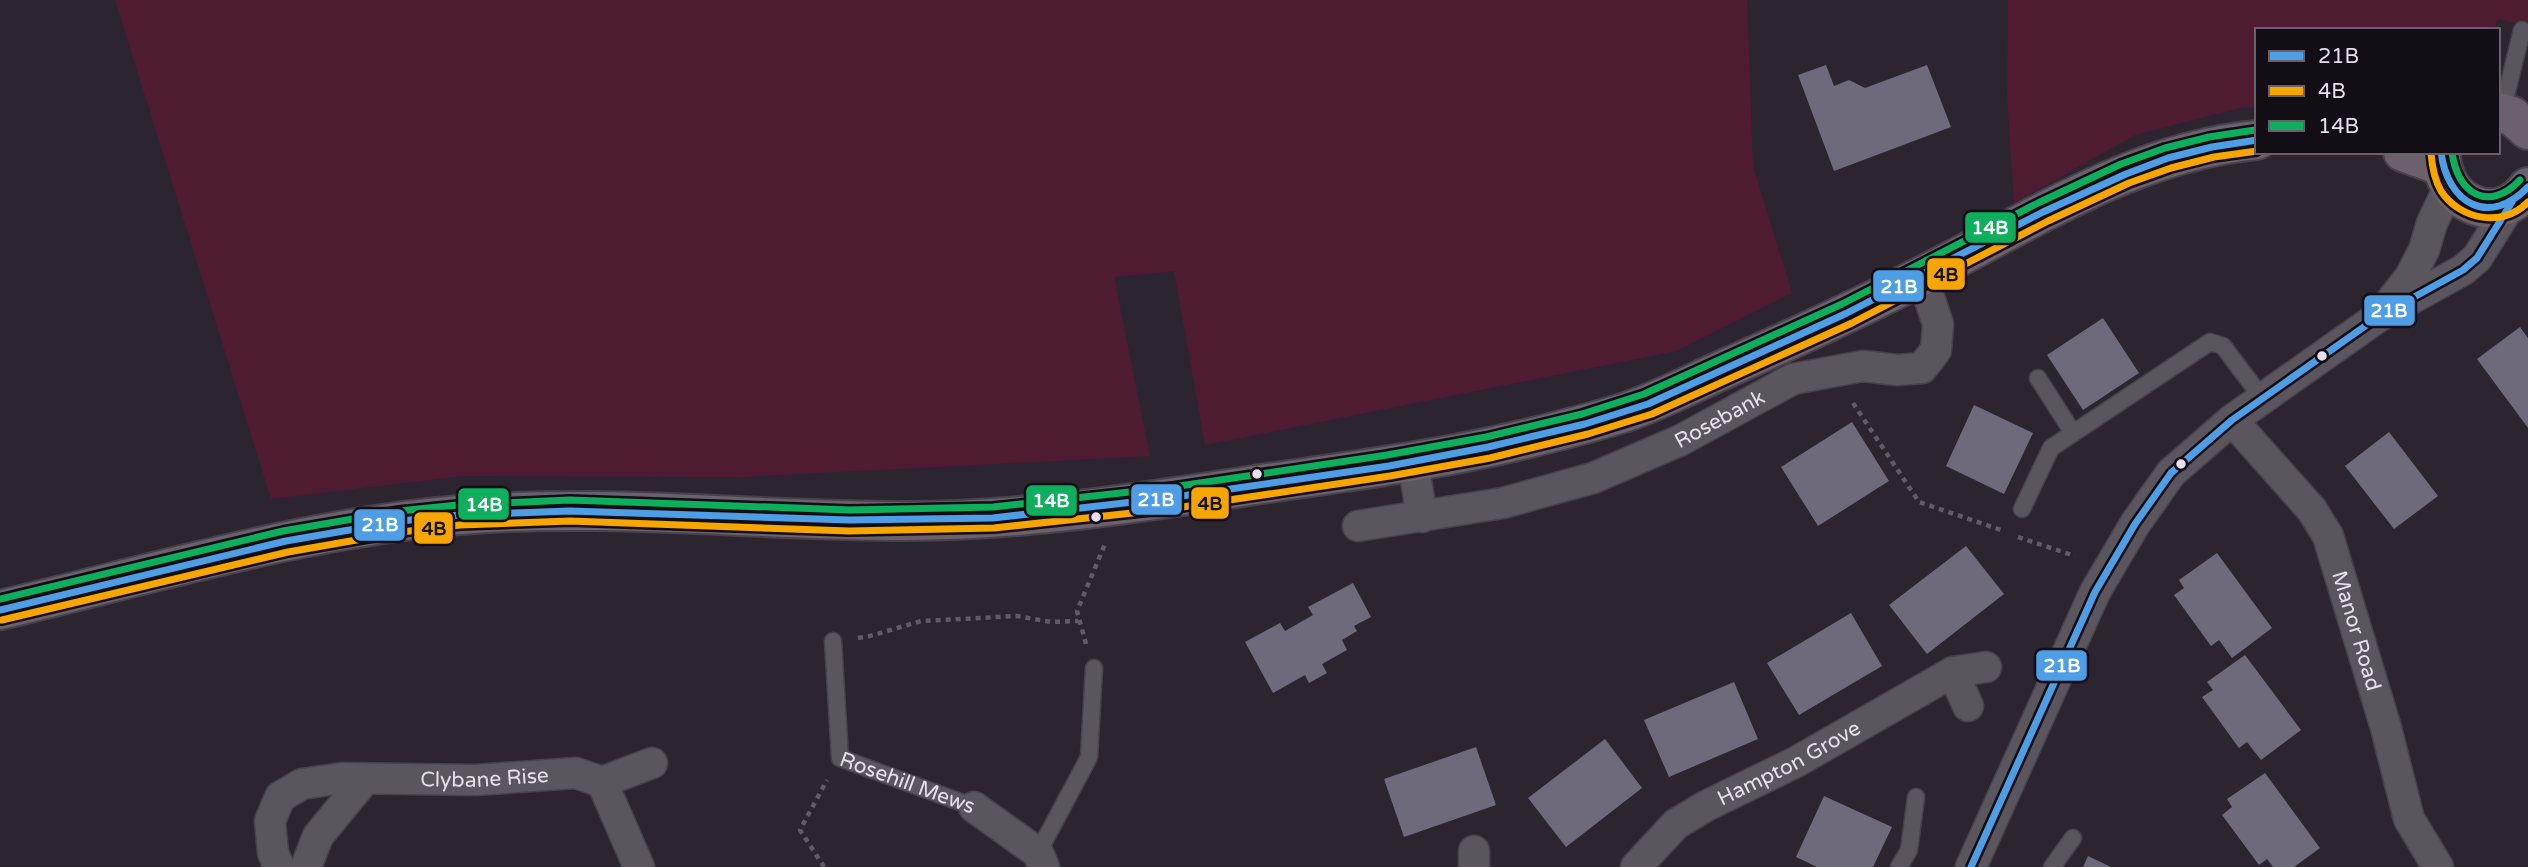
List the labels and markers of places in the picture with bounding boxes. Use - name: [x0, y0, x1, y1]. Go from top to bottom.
- unlabelled marker: [2315, 349, 2329, 363]
- unlabelled marker: [2174, 457, 2188, 471]
- unlabelled marker: [1250, 467, 1264, 481]
- unlabelled marker: [1089, 510, 1103, 524]

